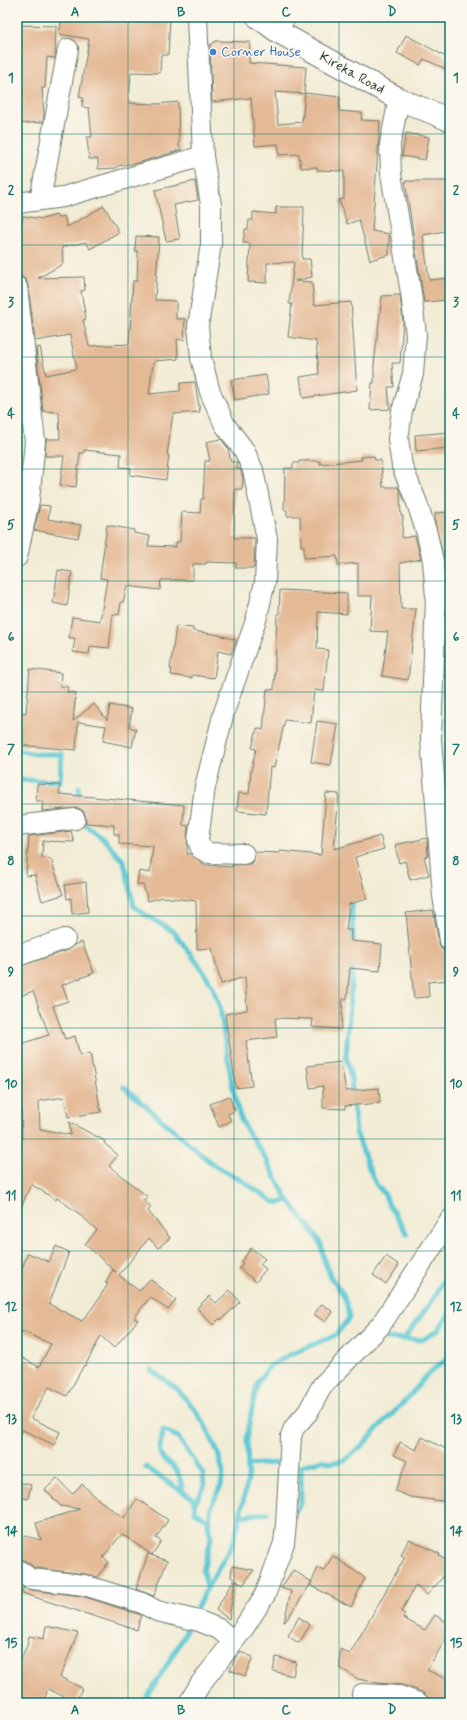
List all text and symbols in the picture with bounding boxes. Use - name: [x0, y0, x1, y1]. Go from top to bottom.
- text: A: [71, 4, 79, 21]
- text: B: [177, 4, 186, 21]
- text: C: [281, 4, 291, 21]
- text: D: [388, 4, 397, 21]
- place label: Corner House: [221, 43, 301, 61]
- marker: Corner House: [208, 47, 218, 57]
- street label: Kireka Road: [316, 48, 388, 98]
- text: 1: [8, 70, 14, 87]
- text: 1: [453, 70, 459, 87]
- text: 2: [8, 182, 15, 199]
- text: 2: [453, 182, 460, 199]
- text: 3: [8, 294, 14, 311]
- text: 3: [453, 294, 459, 311]
- text: 4: [7, 406, 15, 423]
- text: 4: [452, 406, 460, 423]
- text: 5: [7, 517, 15, 534]
- text: 5: [452, 517, 460, 534]
- text: 6: [8, 629, 15, 646]
- text: 6: [453, 629, 460, 646]
- text: 7: [7, 741, 15, 758]
- text: 7: [452, 741, 460, 758]
- text: 8: [7, 853, 15, 870]
- text: 8: [452, 853, 460, 870]
- text: 9: [8, 964, 15, 981]
- text: 9: [453, 964, 460, 981]
- text: 10: [4, 1076, 18, 1093]
- text: 10: [449, 1076, 463, 1093]
- text: 11: [5, 1188, 17, 1205]
- text: 11: [450, 1188, 462, 1205]
- text: 12: [5, 1299, 17, 1316]
- text: 12: [450, 1299, 462, 1316]
- text: 13: [5, 1411, 17, 1428]
- text: 13: [450, 1411, 462, 1428]
- text: 14: [4, 1523, 18, 1540]
- text: 14: [449, 1523, 463, 1540]
- text: 15: [5, 1635, 17, 1652]
- text: 15: [450, 1635, 462, 1652]
- text: A: [71, 1702, 79, 1719]
- text: B: [177, 1702, 186, 1719]
- text: C: [281, 1702, 291, 1719]
- text: D: [388, 1702, 397, 1719]

